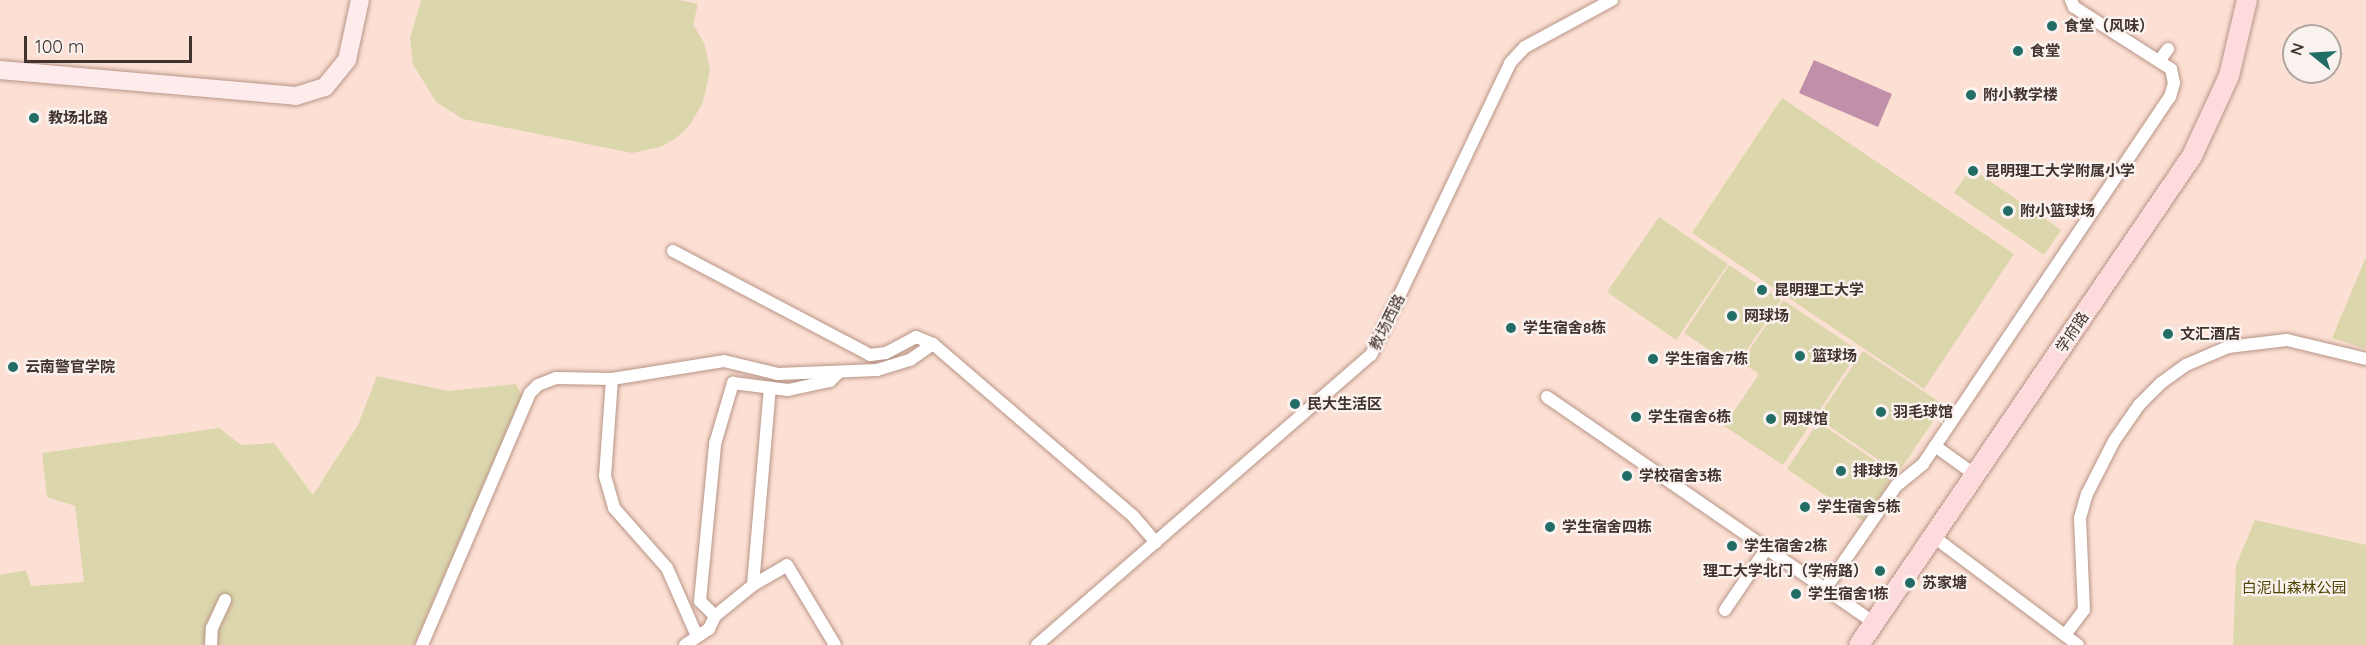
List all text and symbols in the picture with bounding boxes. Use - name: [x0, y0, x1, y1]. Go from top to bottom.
- place label: 食堂（风味）: [2064, 17, 2154, 35]
- marker: 食堂（风味）: [2045, 19, 2059, 33]
- scale bar: [27, 24, 195, 62]
- north arrow: [2282, 24, 2342, 84]
- text: 100 m: [35, 35, 84, 58]
- text: N: [2285, 40, 2308, 58]
- place label: 食堂: [2030, 42, 2060, 60]
- marker: 食堂: [2011, 44, 2025, 58]
- place label: 附小教学楼: [1983, 86, 2058, 104]
- marker: 附小教学楼: [1964, 88, 1978, 102]
- marker: 教场北路: [25, 109, 43, 127]
- place label: 教场北路: [48, 109, 108, 127]
- place label: 昆明理工大学附属小学: [1985, 162, 2135, 180]
- marker: 昆明理工大学附属小学: [1966, 164, 1980, 178]
- place label: 附小篮球场: [2020, 202, 2095, 220]
- marker: 附小篮球场: [2001, 204, 2015, 218]
- place label: 昆明理工大学: [1774, 281, 1864, 299]
- marker: 昆明理工大学: [1755, 283, 1769, 297]
- street label: 教场西路: [1366, 291, 1408, 353]
- place label: 网球场: [1744, 307, 1789, 325]
- street label: 学府路: [2052, 308, 2092, 356]
- marker: 网球场: [1725, 309, 1739, 323]
- place label: 学生宿舍8栋: [1523, 319, 1606, 337]
- marker: 学生宿舍8栋: [1504, 321, 1518, 335]
- place label: 文汇酒店: [2180, 325, 2240, 343]
- marker: 文汇酒店: [2161, 327, 2175, 341]
- place label: 篮球场: [1812, 347, 1857, 365]
- marker: 篮球场: [1793, 349, 1807, 363]
- place label: 学生宿舍7栋: [1665, 350, 1748, 368]
- marker: 学生宿舍7栋: [1646, 352, 1660, 366]
- place label: 云南警官学院: [25, 358, 115, 376]
- marker: 云南警官学院: [6, 360, 20, 374]
- place label: 民大生活区: [1307, 395, 1382, 413]
- marker: 民大生活区: [1288, 397, 1302, 411]
- place label: 羽毛球馆: [1893, 403, 1953, 421]
- marker: 羽毛球馆: [1874, 405, 1888, 419]
- place label: 学生宿舍6栋: [1648, 408, 1731, 426]
- marker: 学生宿舍6栋: [1629, 410, 1643, 424]
- place label: 网球馆: [1783, 410, 1828, 428]
- marker: 网球馆: [1764, 412, 1778, 426]
- place label: 排球场: [1853, 462, 1898, 480]
- marker: 排球场: [1834, 464, 1848, 478]
- place label: 学校宿舍3栋: [1639, 467, 1722, 485]
- marker: 学校宿舍3栋: [1620, 469, 1634, 483]
- place label: 学生宿舍5栋: [1817, 498, 1901, 516]
- marker: 学生宿舍5栋: [1798, 500, 1812, 514]
- place label: 学生宿舍四栋: [1562, 518, 1652, 536]
- marker: 学生宿舍四栋: [1543, 520, 1557, 534]
- place label: 学生宿舍2栋: [1744, 537, 1828, 555]
- marker: 学生宿舍2栋: [1725, 539, 1739, 553]
- place label: 理工大学北门（学府路）: [1703, 562, 1868, 580]
- marker: 理工大学北门（学府路）: [1873, 564, 1887, 578]
- place label: 苏家塘: [1922, 574, 1967, 592]
- marker: 苏家塘: [1903, 576, 1917, 590]
- park label: 白泥山森林公园: [2242, 579, 2346, 597]
- place label: 学生宿舍1栋: [1808, 585, 1889, 603]
- marker: 学生宿舍1栋: [1789, 587, 1803, 601]

